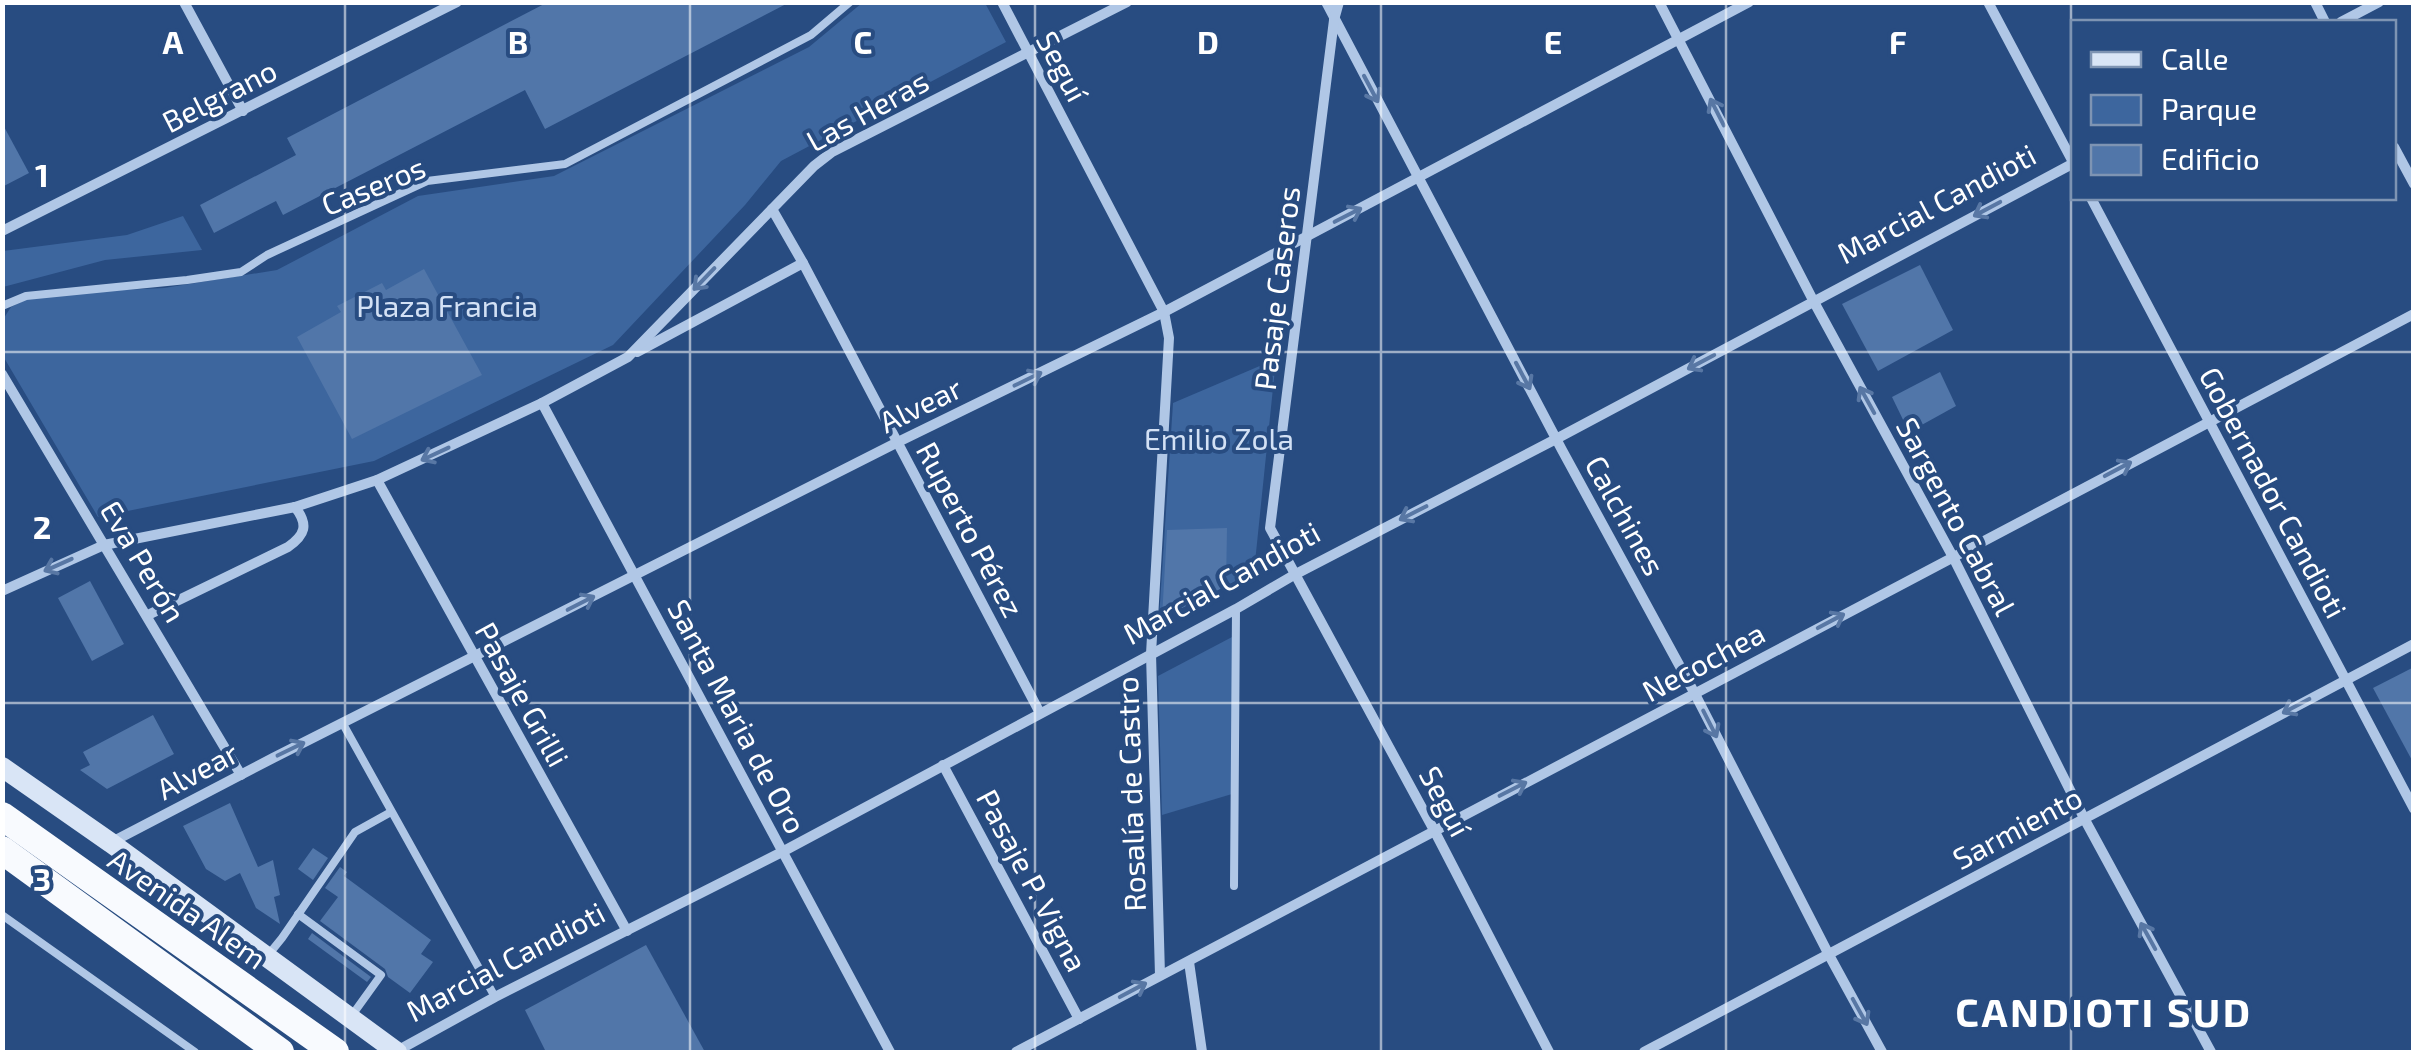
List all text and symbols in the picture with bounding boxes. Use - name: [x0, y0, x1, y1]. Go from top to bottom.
- legend: [2071, 20, 2396, 200]
- text: A: [163, 22, 184, 60]
- text: B: [508, 22, 528, 60]
- text: C: [854, 22, 872, 60]
- text: D: [1197, 22, 1219, 60]
- text: E: [1544, 22, 1562, 60]
- text: F: [1889, 22, 1907, 60]
- street label: Seguí: [1030, 25, 1097, 109]
- text: Calle: [2161, 40, 2229, 76]
- street label: Belgrano: [156, 51, 282, 139]
- street label: Las Heras: [800, 62, 934, 158]
- one-way arrow: [1361, 73, 1381, 103]
- text: Parque: [2161, 90, 2257, 126]
- one-way arrow: [1707, 98, 1726, 128]
- street label: Marcial Candioti: [1831, 136, 2041, 270]
- text: Edificio: [2161, 140, 2260, 176]
- street label: Caseros: [316, 148, 430, 222]
- text: 1: [35, 155, 49, 193]
- street label: Pasaje Caseros: [1246, 184, 1306, 392]
- one-way arrow: [1973, 200, 2003, 219]
- one-way arrow: [1333, 205, 1362, 224]
- one-way arrow: [693, 266, 716, 291]
- park label: Plaza Francia: [356, 287, 538, 323]
- one-way arrow: [1686, 353, 1716, 372]
- street label: Gobernador Candioti: [2193, 360, 2355, 624]
- one-way arrow: [1514, 361, 1533, 390]
- one-way arrow: [1012, 368, 1042, 387]
- street label: Alvear: [873, 369, 967, 439]
- one-way arrow: [1857, 386, 1877, 416]
- street label: Sargento Cabral: [1890, 411, 2024, 621]
- park label: Emilio Zola: [1144, 420, 1294, 456]
- street label: Ruperto Pérez: [910, 435, 1032, 623]
- one-way arrow: [420, 445, 450, 464]
- street label: Calchines: [1579, 449, 1673, 581]
- one-way arrow: [2103, 459, 2133, 478]
- street label: Eva Perón: [94, 494, 194, 628]
- one-way arrow: [1399, 504, 1428, 523]
- text: 2: [33, 507, 51, 545]
- street label: Marcial Candioti: [1116, 513, 1326, 651]
- one-way arrow: [44, 557, 74, 576]
- one-way arrow: [565, 593, 595, 612]
- street label: Santa Maria de Oro: [661, 593, 815, 839]
- one-way arrow: [1816, 611, 1846, 631]
- street label: Necochea: [1636, 614, 1770, 708]
- street label: Pasaje Grilli: [469, 615, 577, 773]
- street label: Rosalía de Castro: [1108, 676, 1152, 912]
- one-way arrow: [2282, 697, 2312, 716]
- one-way arrow: [1701, 708, 1720, 738]
- street label: Alvear: [150, 734, 244, 806]
- one-way arrow: [275, 739, 305, 758]
- street label: Seguí: [1413, 760, 1480, 844]
- street label: Sarmiento: [1946, 778, 2088, 876]
- one-way arrow: [1497, 779, 1527, 798]
- street label: Pasaje P. Vigna: [970, 783, 1096, 977]
- street label: Avenida Alem: [102, 840, 274, 976]
- text: 3: [33, 859, 51, 897]
- street label: Marcial Candioti: [400, 894, 610, 1028]
- one-way arrow: [2138, 922, 2157, 951]
- one-way arrow: [1117, 980, 1147, 999]
- district label: CANDIOTI SUD: [1955, 987, 2253, 1035]
- one-way arrow: [1851, 997, 1870, 1027]

